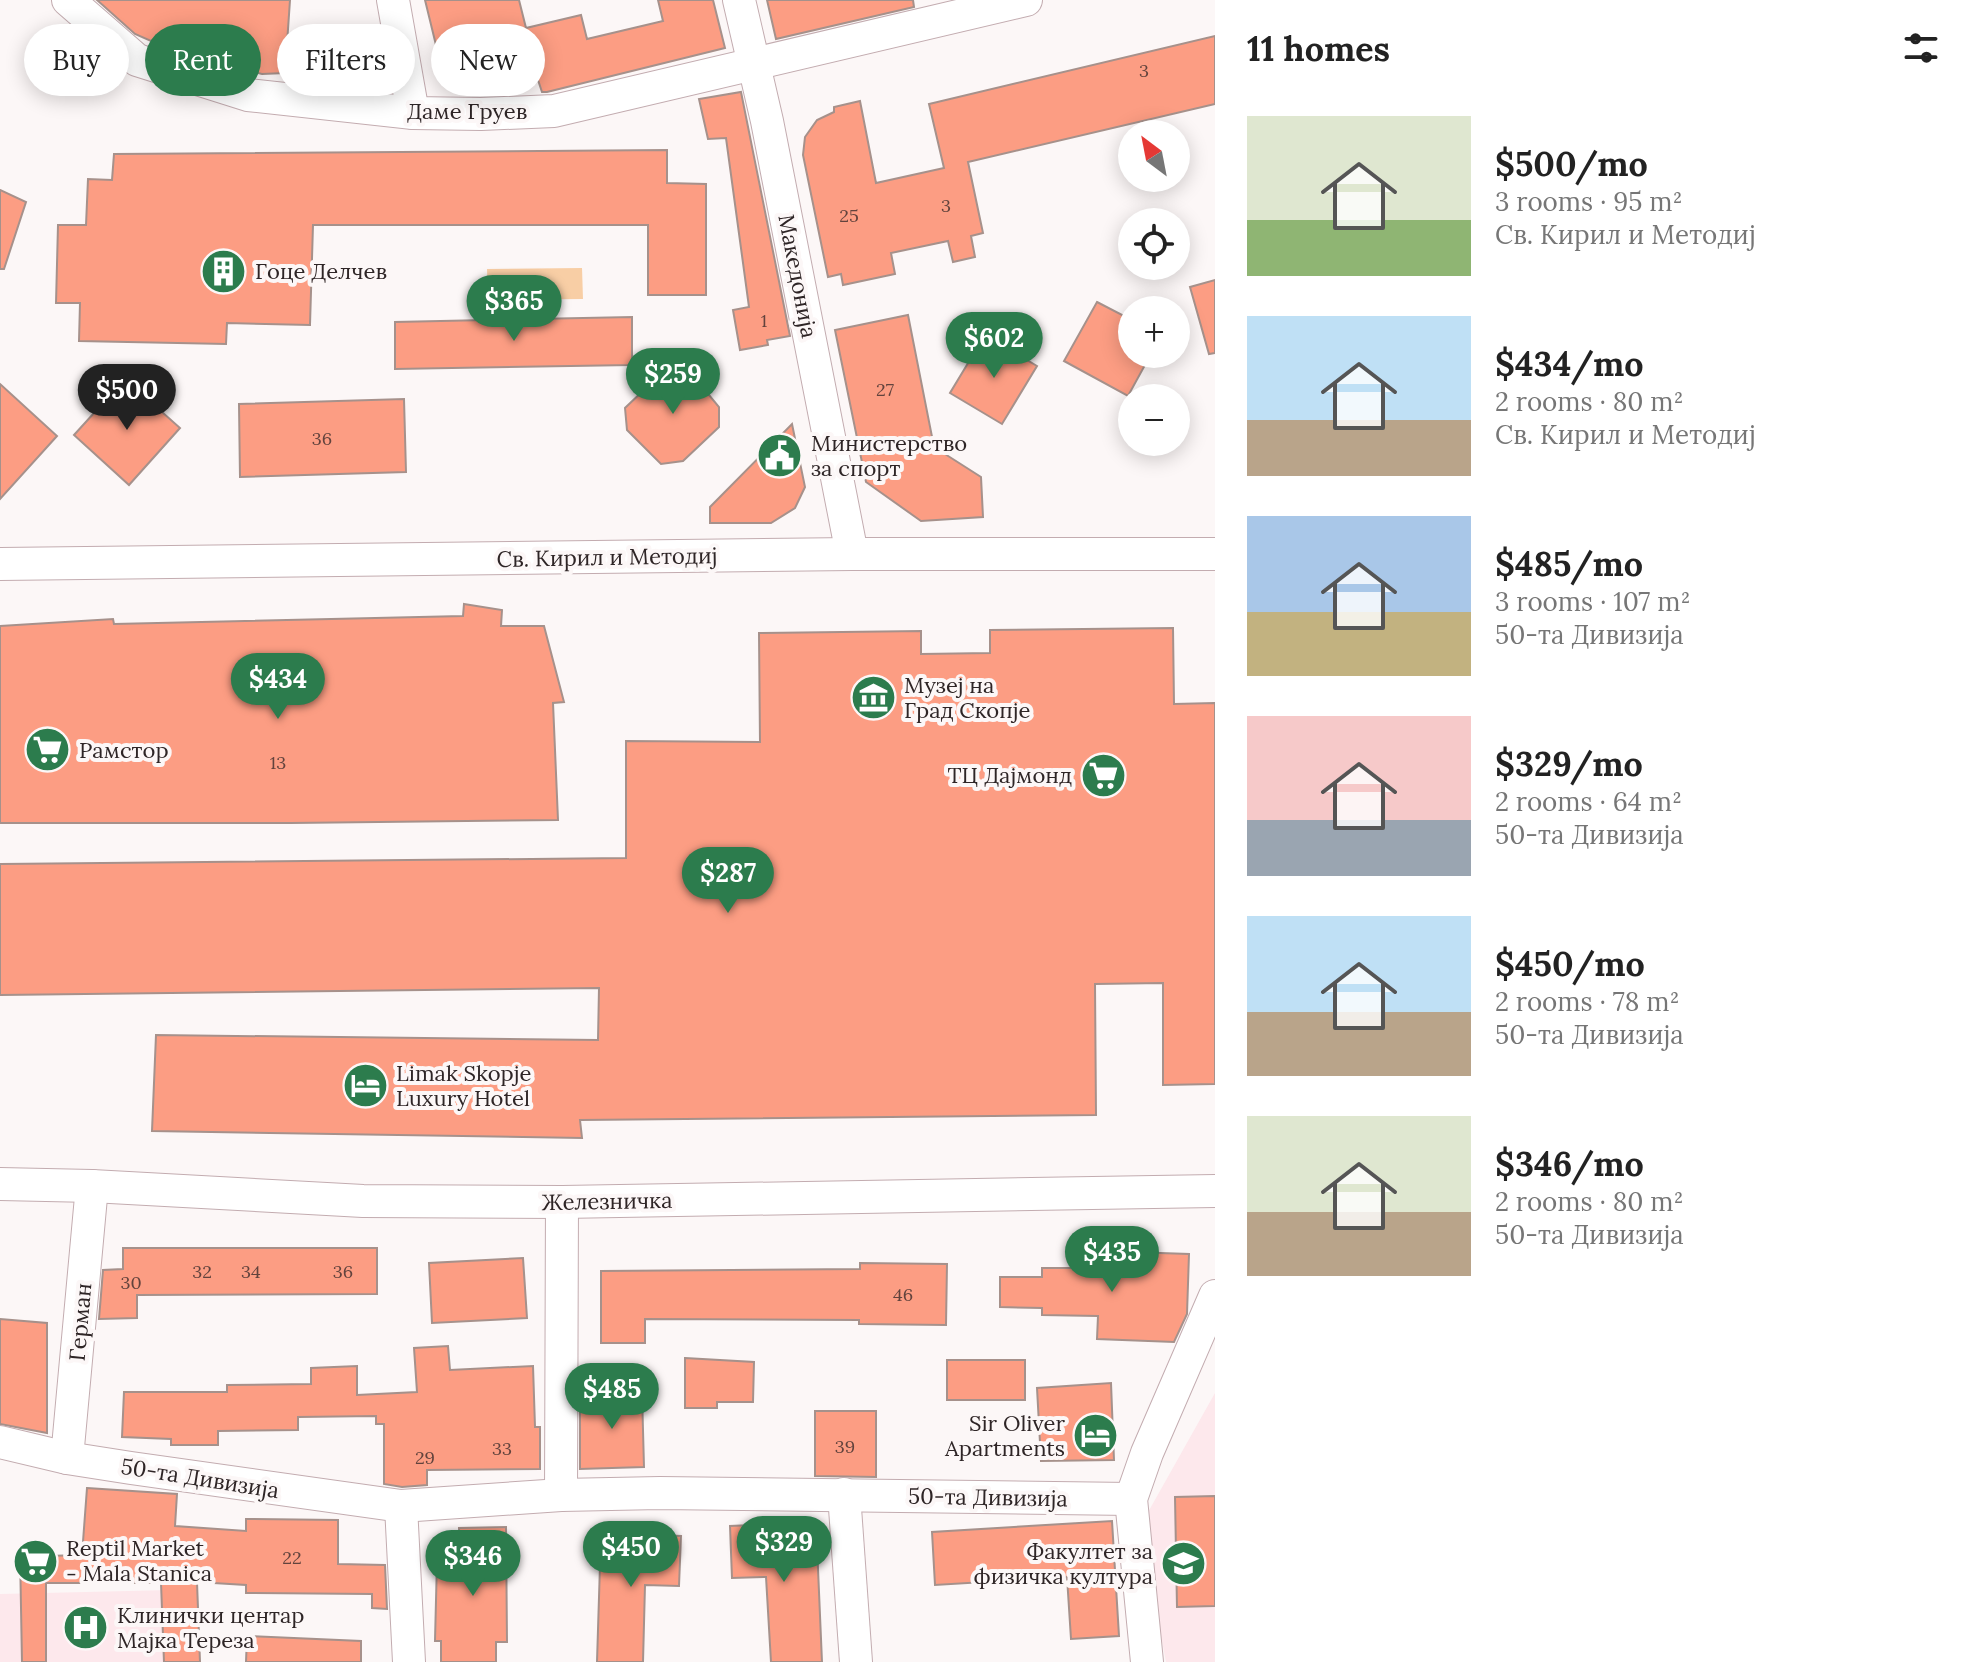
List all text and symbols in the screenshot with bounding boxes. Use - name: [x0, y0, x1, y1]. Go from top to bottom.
- chip: Buy: [24, 24, 129, 96]
- chip: Rent: [145, 24, 261, 96]
- chip: Filters: [277, 24, 415, 96]
- chip: New: [431, 24, 545, 96]
- icon: filters: [1899, 26, 1943, 70]
- text: 11 homes: [1247, 27, 1390, 70]
- house number: 3: [1139, 59, 1149, 82]
- street label: Даме Груев: [407, 97, 527, 125]
- north arrow: [1118, 120, 1190, 192]
- map controls: [1118, 120, 1190, 456]
- text: $500/mo: [1495, 142, 1648, 185]
- icon: home: [1311, 148, 1407, 244]
- text: 3 rooms · 95 m²: [1495, 185, 1683, 218]
- house number: 3: [941, 194, 951, 217]
- house number: 25: [839, 204, 859, 227]
- button: locate: [1118, 208, 1190, 280]
- street label: Македонија: [772, 212, 824, 340]
- text: Св. Кирил и Методиј: [1495, 218, 1756, 251]
- building icon: Гоце Делчев: [200, 247, 248, 295]
- place label: Гоце Делчев: [255, 257, 387, 285]
- pin: $365: [467, 275, 561, 343]
- text: $365: [485, 284, 543, 317]
- button: +: [1118, 296, 1190, 368]
- house number: 1: [761, 309, 767, 332]
- pin: $602: [947, 312, 1041, 380]
- text: $602: [964, 321, 1024, 354]
- text: $434/mo: [1495, 342, 1643, 385]
- pin: $259: [626, 348, 720, 416]
- icon: home: [1311, 348, 1407, 444]
- text: $259: [644, 357, 702, 390]
- pin: $500: [80, 364, 174, 432]
- text: $500: [96, 373, 158, 406]
- house number: 27: [876, 378, 894, 401]
- button: −: [1118, 384, 1190, 456]
- text: 2 rooms · 80 m²: [1495, 385, 1684, 418]
- text: Св. Кирил и Методиј: [1495, 418, 1756, 451]
- house number: 36: [312, 427, 332, 450]
- place label: Министерство за спорт: [811, 429, 967, 482]
- public building icon: Министерство за спорт: [756, 432, 804, 480]
- street label: Св. Кирил и Методиј: [496, 541, 718, 573]
- text: $485/mo: [1495, 542, 1643, 585]
- icon: home: [1311, 548, 1407, 644]
- text: 3 rooms · 107 m²: [1495, 585, 1690, 618]
- text: 50-та Дивизија: [1495, 618, 1684, 651]
- pin: $434: [231, 653, 325, 721]
- text: $434: [249, 662, 307, 695]
- place label: Музеј на Град Скопје: [904, 671, 1031, 724]
- museum icon: Музеј на Град Скопје: [849, 674, 897, 722]
- supermarket icon: Рамстор: [24, 726, 72, 774]
- place label: Рамстор: [79, 736, 169, 764]
- text: $329/mo: [1495, 742, 1643, 785]
- icon: home: [1311, 748, 1407, 844]
- house number: 13: [270, 751, 286, 774]
- supermarket icon: ТЦ Дајмонд: [1079, 751, 1127, 799]
- place label: ТЦ Дајмонд: [948, 761, 1072, 789]
- text: 2 rooms · 64 m²: [1495, 785, 1682, 818]
- text: 50-та Дивизија: [1495, 818, 1684, 851]
- pin: $287: [681, 847, 775, 915]
- text: $287: [700, 856, 756, 889]
- text: $450/mo: [1495, 942, 1645, 985]
- icon: home: [1311, 948, 1407, 1044]
- text: 2 rooms · 78 m²: [1495, 985, 1679, 1018]
- text: 50-та Дивизија: [1495, 1018, 1684, 1051]
- place label: Limak Skopje Luxury Hotel: [396, 1059, 531, 1112]
- hotel icon: Limak Skopje Luxury Hotel: [341, 1062, 389, 1110]
- text: $346/mo: [1495, 1142, 1644, 1185]
- icon: home: [1311, 1148, 1407, 1244]
- text: 2 rooms · 80 m²: [1495, 1185, 1684, 1218]
- street label: Железничка: [541, 1186, 673, 1216]
- text: 50-та Дивизија: [1495, 1218, 1684, 1251]
- pin: $435: [1065, 1226, 1159, 1294]
- text: $435: [1083, 1235, 1141, 1268]
- house number: 32: [192, 1260, 212, 1283]
- house number: 34: [241, 1260, 261, 1283]
- house number: 36: [333, 1260, 353, 1283]
- house number: 30: [120, 1271, 142, 1294]
- street label: Герман: [63, 1282, 97, 1362]
- house number: 46: [893, 1283, 913, 1306]
- pin: $485: [565, 1363, 659, 1431]
- text: $485: [583, 1372, 641, 1405]
- place label: Sir Oliver Apartments: [944, 1409, 1065, 1462]
- hotel icon: Sir Oliver Apartments: [1072, 1412, 1120, 1460]
- house number: 39: [835, 1435, 855, 1458]
- house number: 33: [492, 1437, 512, 1460]
- house number: 29: [415, 1446, 435, 1469]
- street label: 50-та Дивизија: [119, 1452, 281, 1504]
- street label: 50-та Дивизија: [908, 1482, 1068, 1512]
- pin: $329: [737, 1516, 831, 1584]
- pin: $450: [584, 1521, 678, 1589]
- text: $329: [755, 1525, 813, 1558]
- pin: $346: [426, 1530, 520, 1598]
- text: $450: [601, 1530, 661, 1563]
- place label: Reptil Market - Mala Stanica: [66, 1534, 212, 1587]
- supermarket icon: Reptil Market - Mala Stanica: [11, 1537, 59, 1585]
- place label: Факултет за физичка култура: [974, 1537, 1153, 1590]
- text: $346: [443, 1539, 503, 1572]
- school or university icon: Факултет за физичка култура: [1160, 1540, 1208, 1588]
- house number: 22: [282, 1546, 302, 1569]
- place label: Клинички центар Мајка Тереза: [117, 1601, 304, 1654]
- hospital icon: Клинички центар Мајка Тереза: [62, 1604, 110, 1652]

